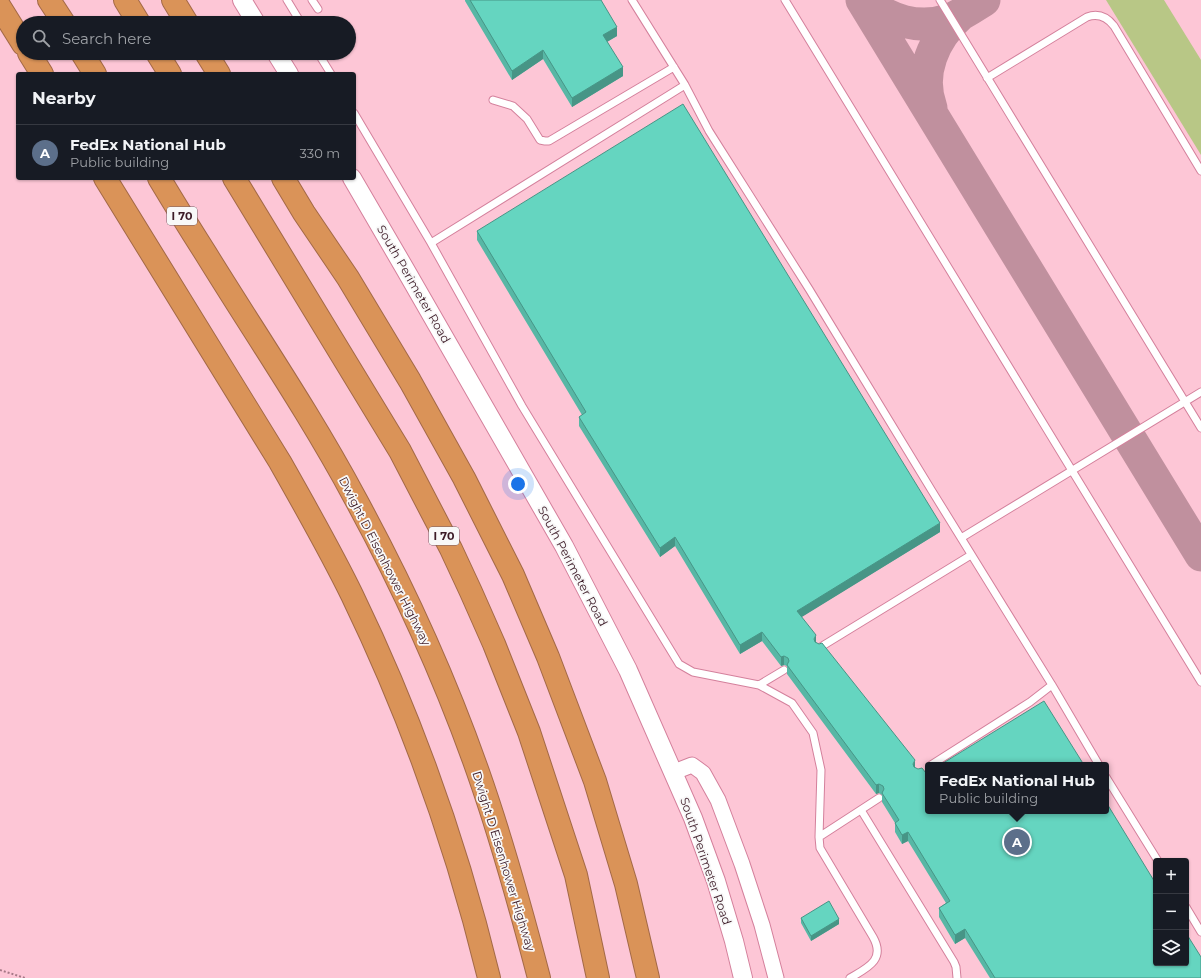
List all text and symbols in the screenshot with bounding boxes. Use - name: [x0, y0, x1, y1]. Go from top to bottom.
- search box: [16, 16, 356, 60]
- icon: search: [30, 27, 52, 49]
- text: Search here: [62, 29, 151, 48]
- text: Nearby: [32, 88, 96, 108]
- text: FedEx National Hub: [70, 135, 226, 154]
- text: A: [40, 145, 50, 161]
- text: 330 m: [300, 145, 340, 161]
- text: Public building: [70, 154, 169, 170]
- road number: I 70: [167, 207, 197, 225]
- street label: South Perimeter Road: [374, 222, 454, 346]
- street label: Dwight D Eisenhower Highway: [336, 474, 434, 648]
- your location: [508, 474, 528, 494]
- street label: South Perimeter Road: [535, 503, 611, 629]
- road number: I 70: [429, 527, 459, 545]
- popup: [925, 762, 1109, 814]
- street label: Dwight D Eisenhower Highway: [469, 769, 539, 953]
- text: FedEx National Hub: [939, 771, 1095, 790]
- text: Public building: [939, 790, 1038, 806]
- street label: South Perimeter Road: [677, 795, 735, 927]
- pin: A: [1004, 827, 1030, 857]
- map controls: [1153, 858, 1189, 966]
- button: +: [1153, 858, 1189, 894]
- button: −: [1153, 894, 1189, 930]
- button: layers: [1153, 930, 1189, 966]

